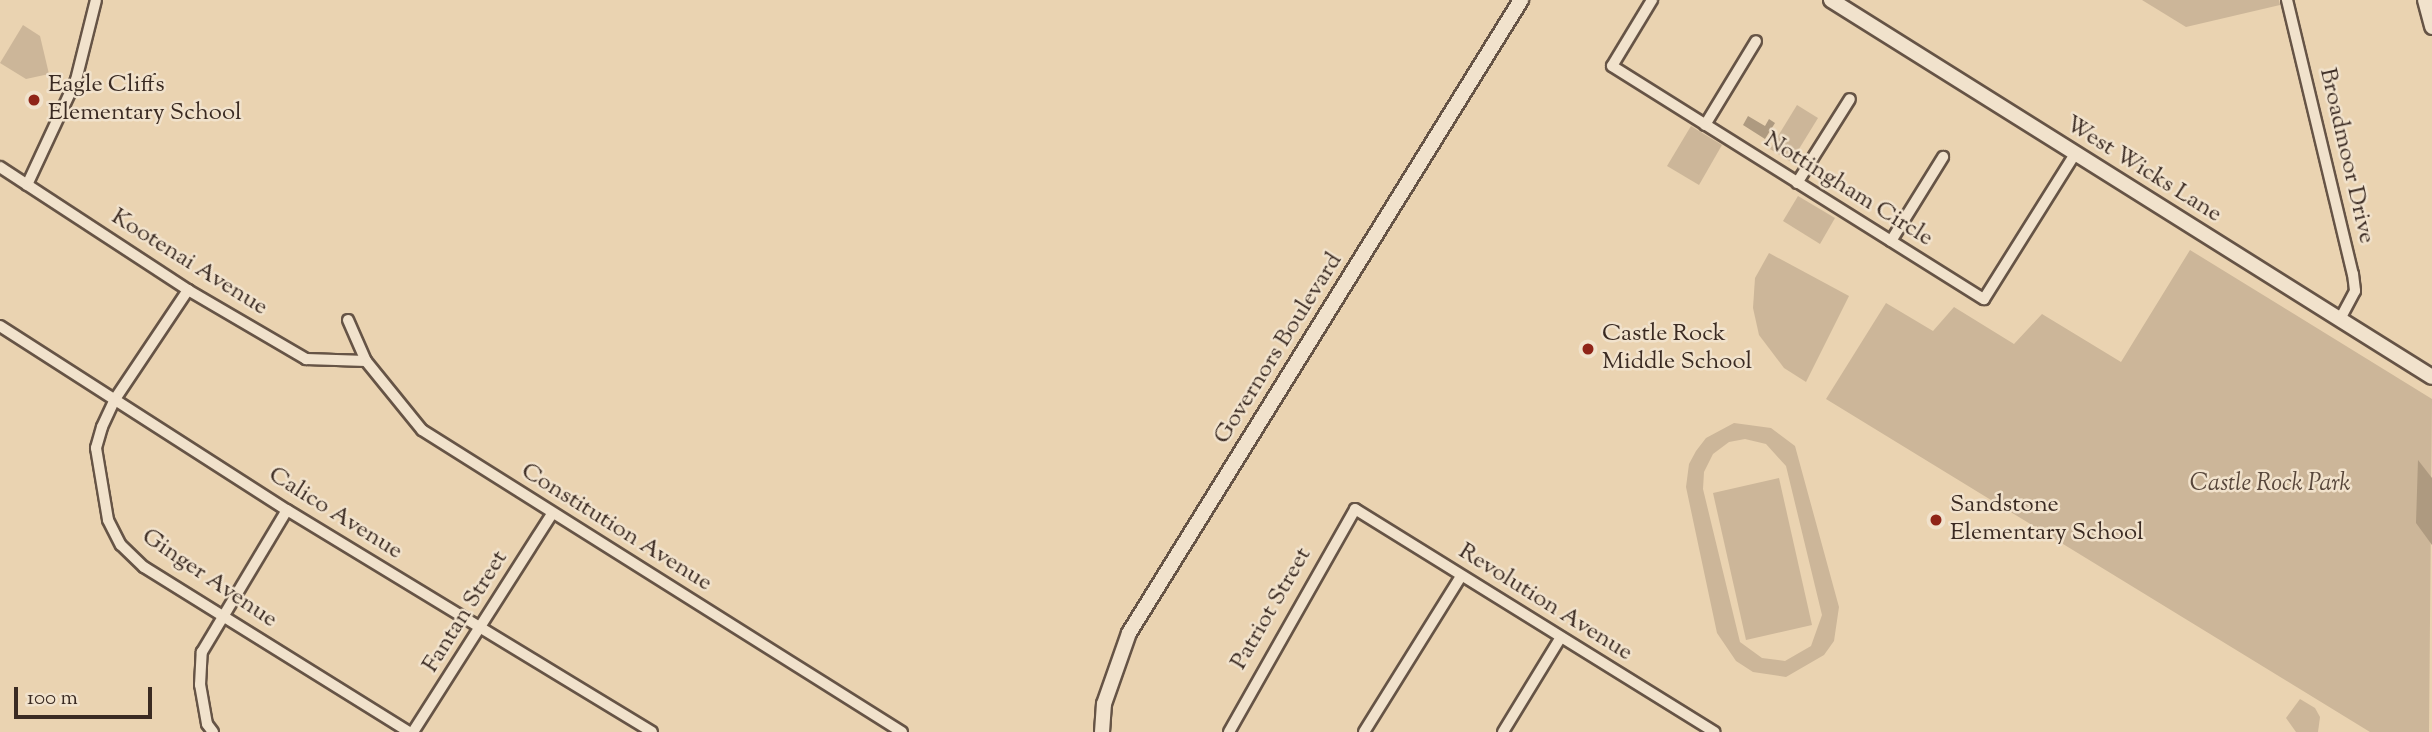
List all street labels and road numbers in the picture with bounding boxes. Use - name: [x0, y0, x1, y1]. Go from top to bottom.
- street label: Broadmoor Drive: [2312, 65, 2380, 247]
- street label: West Wicks Lane: [2059, 110, 2227, 230]
- street label: Nottingham Circle: [1758, 126, 1938, 254]
- street label: Kootenai Avenue: [105, 203, 273, 323]
- street label: Governors Boulevard: [1209, 248, 1349, 450]
- street label: Constitution Avenue: [515, 458, 717, 598]
- street label: Calico Avenue: [263, 461, 407, 567]
- street label: Ginger Avenue: [136, 523, 282, 635]
- street label: Revolution Avenue: [1453, 538, 1637, 668]
- street label: Patriot Street: [1225, 543, 1319, 675]
- street label: Fantan Street: [417, 546, 515, 678]

